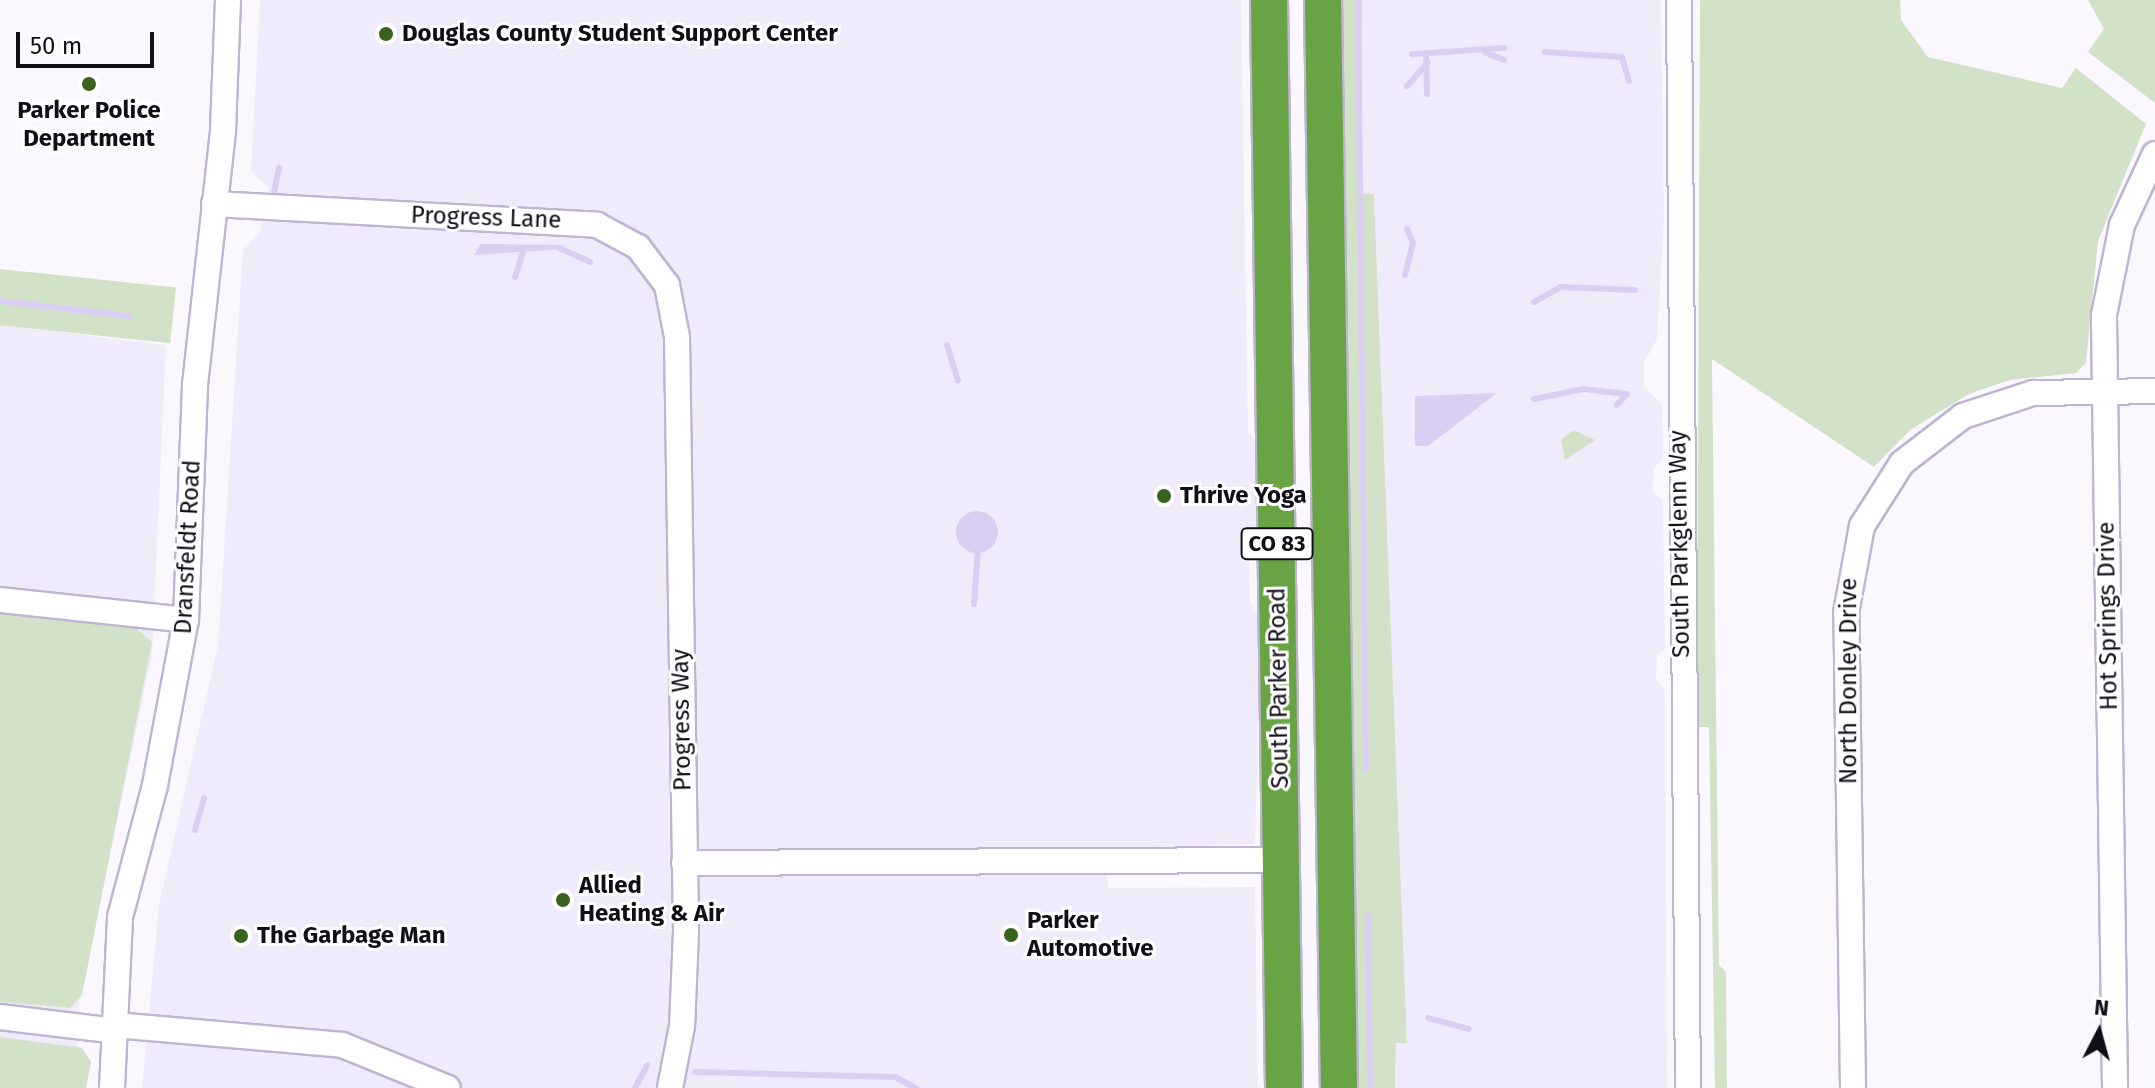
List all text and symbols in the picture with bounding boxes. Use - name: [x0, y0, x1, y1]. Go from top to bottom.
- scale bar: [20, 16, 158, 66]
- place label: Douglas County Student Support Center: [402, 20, 838, 48]
- marker: Douglas County Student Support Center: [377, 25, 395, 43]
- text: 50 m: [30, 32, 82, 60]
- marker: Parker Police Department: [80, 75, 98, 93]
- place label: Parker Police Department: [17, 97, 161, 153]
- street label: Progress Lane: [410, 201, 562, 235]
- street label: South Parkglenn Way: [1664, 430, 1696, 658]
- street label: Dransfeldt Road: [169, 459, 207, 635]
- place label: Thrive Yoga: [1180, 482, 1307, 510]
- marker: Thrive Yoga: [1155, 487, 1173, 505]
- street label: Hot Springs Drive: [2092, 521, 2124, 711]
- road number: CO 83: [1239, 526, 1315, 562]
- street label: North Donley Drive: [1835, 578, 1863, 784]
- street label: South Parker Road: [1263, 587, 1295, 789]
- street label: Progress Way: [666, 649, 698, 791]
- place label: Allied Heating & Air: [579, 872, 724, 928]
- marker: Allied Heating & Air: [554, 891, 572, 909]
- place label: Parker Automotive: [1027, 907, 1153, 963]
- place label: The Garbage Man: [257, 922, 445, 950]
- marker: Parker Automotive: [1002, 926, 1020, 944]
- marker: The Garbage Man: [232, 927, 250, 945]
- north arrow: [2059, 992, 2139, 1072]
- text: N: [2093, 993, 2110, 1022]

